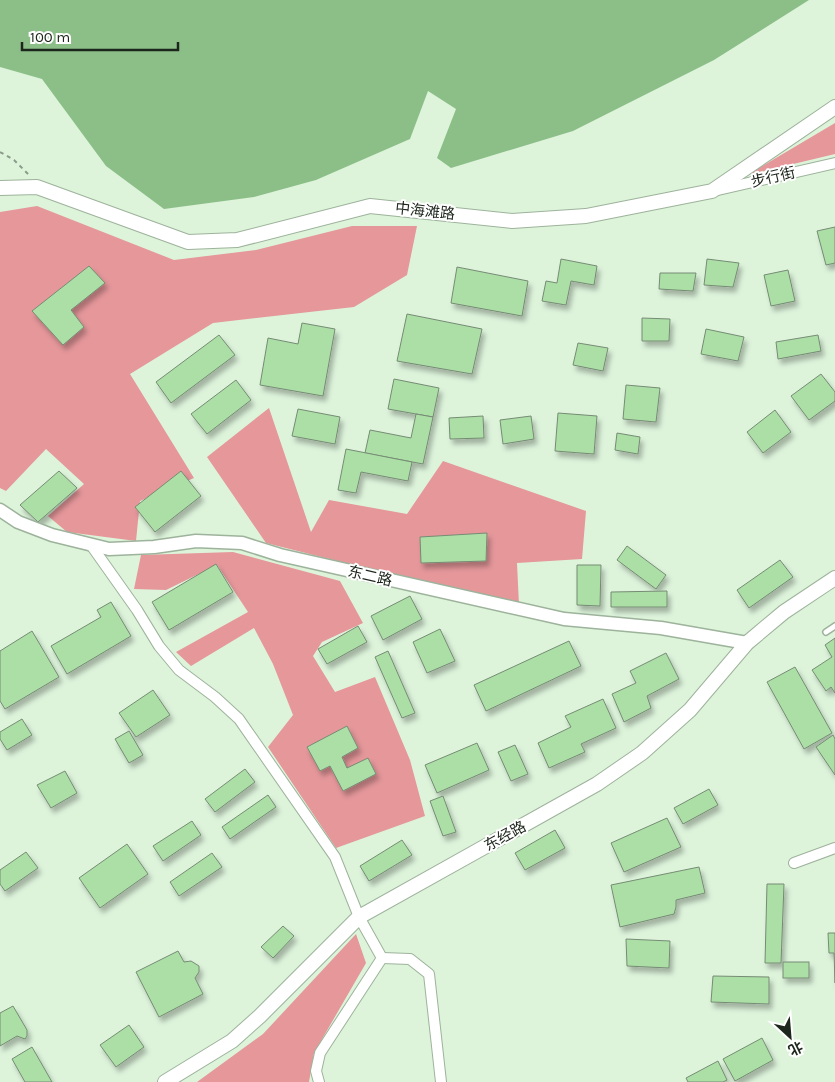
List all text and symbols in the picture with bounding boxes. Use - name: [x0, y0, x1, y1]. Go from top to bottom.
- scale bar: [22, 20, 179, 52]
- text: 100 m: [30, 28, 70, 46]
- street label: 步行街: [749, 163, 797, 191]
- street label: 中海滩路: [394, 199, 456, 223]
- street label: 东二路: [346, 562, 394, 590]
- street label: 东经路: [481, 817, 529, 855]
- north arrow: [765, 1012, 815, 1062]
- text: 北: [785, 1038, 805, 1059]

